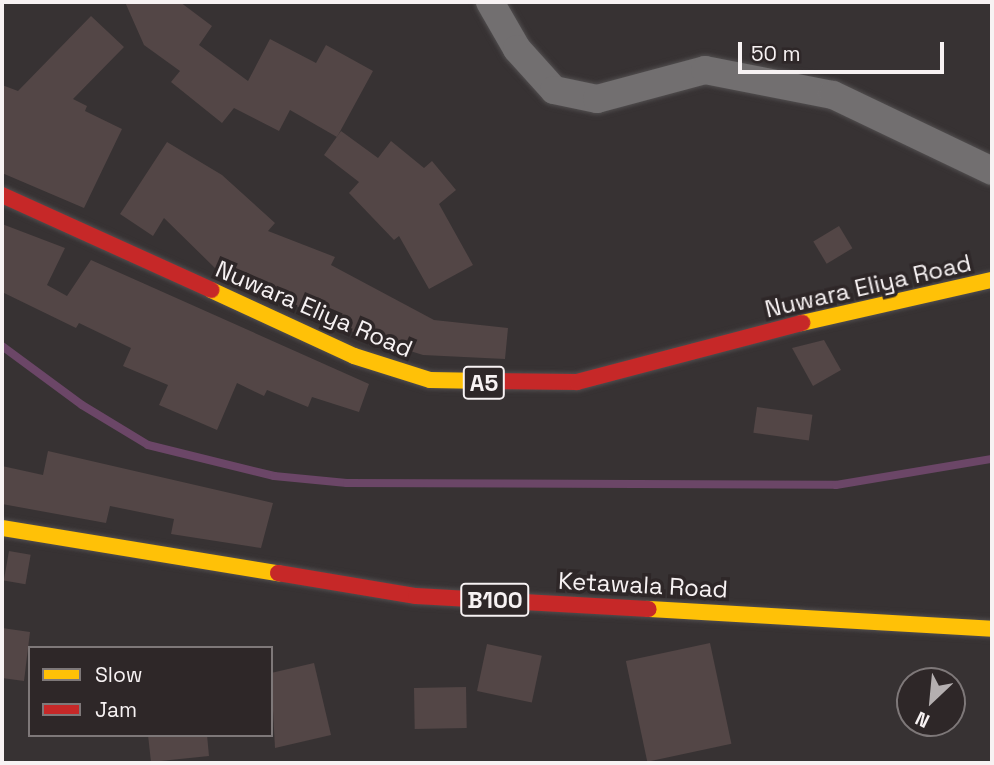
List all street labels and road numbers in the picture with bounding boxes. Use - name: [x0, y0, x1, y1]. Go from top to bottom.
- street label: Nuwara Eliya Road: [762, 248, 974, 324]
- street label: Nuwara Eliya Road: [211, 255, 417, 363]
- road number: A5: [461, 364, 507, 402]
- street label: Ketawala Road: [557, 566, 729, 604]
- road number: B100: [460, 580, 530, 620]

